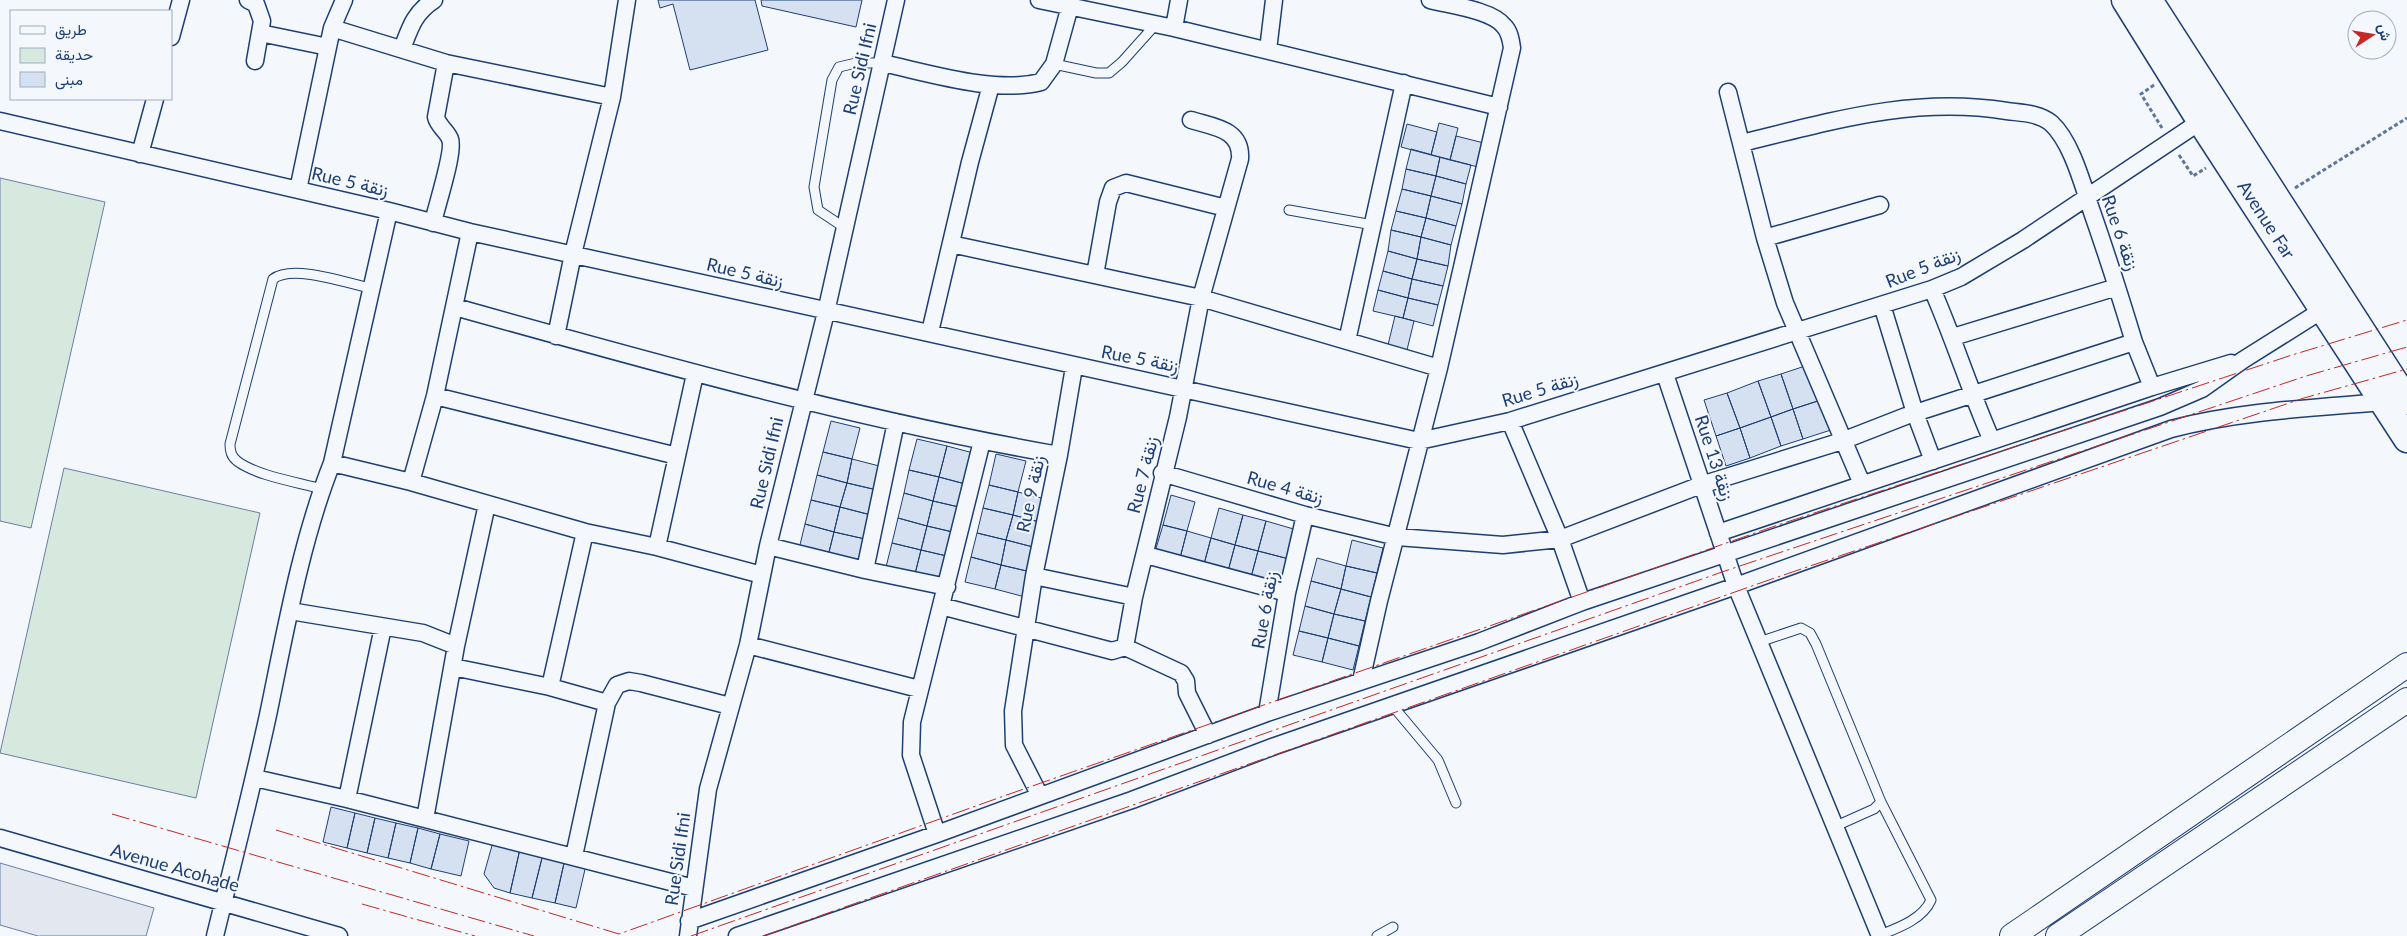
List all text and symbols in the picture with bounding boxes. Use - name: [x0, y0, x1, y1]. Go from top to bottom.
- legend: [10, 10, 172, 100]
- north arrow: [2347, 10, 2397, 60]
- text: طريق: [55, 20, 87, 40]
- street label: Rue Sidi Ifni: [838, 21, 880, 117]
- text: ش: [2374, 22, 2395, 43]
- text: حديقة: [55, 45, 93, 64]
- text: مبنى: [55, 70, 83, 90]
- street label: Rue 5 زنقة: [309, 161, 391, 202]
- street label: Avenue Far: [2233, 176, 2300, 263]
- street label: Rue 6 زنقة: [2097, 192, 2144, 274]
- street label: Rue 5 زنقة: [1882, 242, 1963, 293]
- street label: Rue 5 زنقة: [704, 252, 786, 293]
- street label: Rue 5 زنقة: [1099, 340, 1181, 377]
- street label: Rue 5 زنقة: [1499, 367, 1581, 412]
- street label: Rue 13 زنقة: [1690, 412, 1739, 504]
- street label: Rue Sidi Ifni: [745, 415, 787, 511]
- street label: Rue 7 زنقة: [1122, 434, 1163, 516]
- street label: Rue 9 زنقة: [1011, 453, 1050, 535]
- street label: Rue 4 زنقة: [1244, 466, 1326, 509]
- street label: Rue 6 زنقة: [1246, 569, 1283, 651]
- street label: Rue Sidi Ifni: [660, 811, 694, 907]
- street label: Avenue Acohade: [108, 838, 242, 896]

